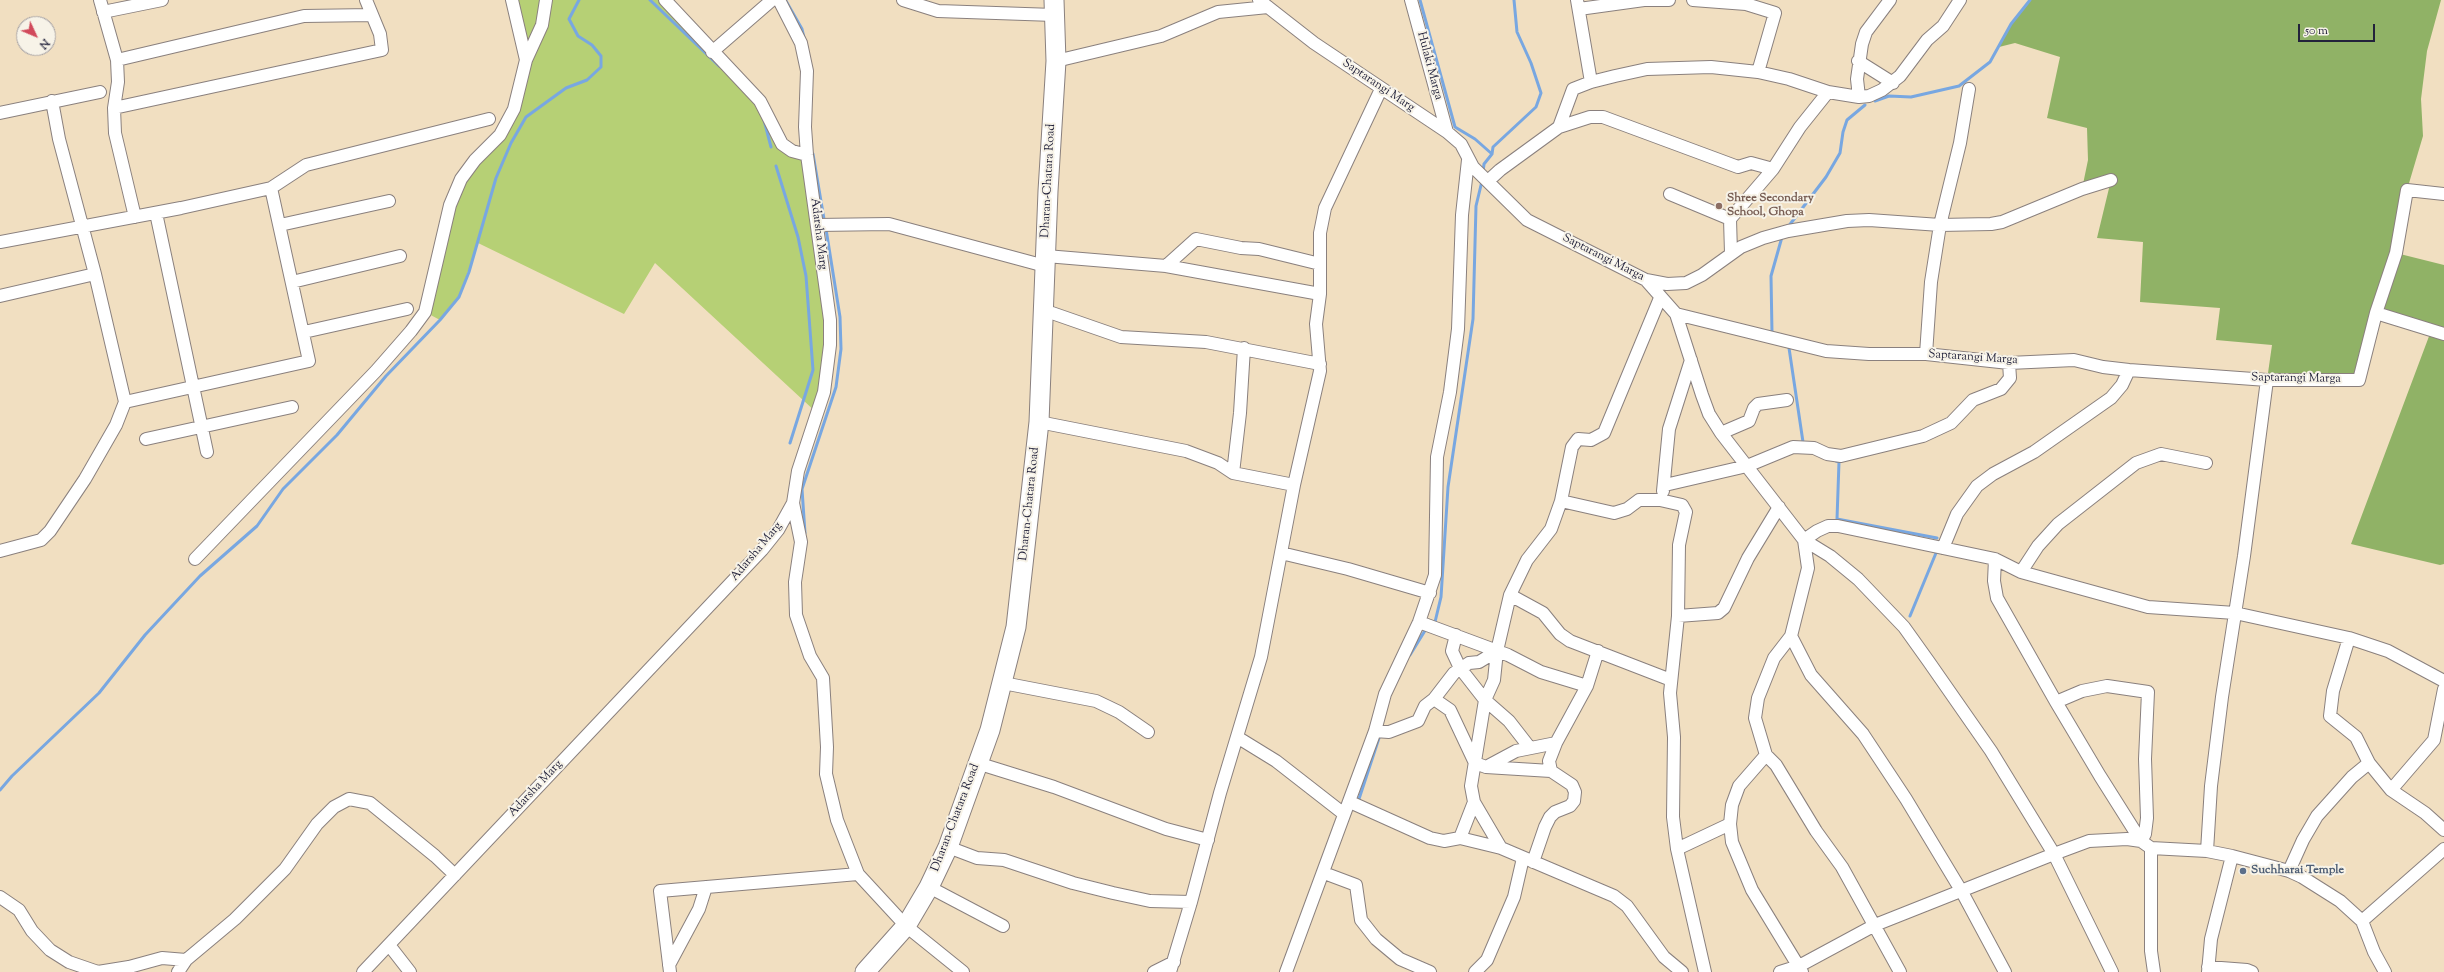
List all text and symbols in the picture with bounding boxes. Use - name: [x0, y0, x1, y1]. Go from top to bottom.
- north arrow: [16, 16, 56, 56]
- scale bar: [2300, 16, 2377, 42]
- text: 50 m: [2305, 22, 2328, 40]
- street label: Hulaki Marga: [1413, 30, 1445, 102]
- text: N: [35, 35, 53, 52]
- street label: Saptarangi Marg: [1339, 56, 1417, 116]
- street label: Dharan-Chatara Road: [1039, 124, 1059, 238]
- place label: Shree Secondary School, Ghopa: [1727, 192, 1814, 220]
- street label: Adarsha Marg: [806, 197, 830, 271]
- marker: Shree Secondary School, Ghopa: [1714, 201, 1724, 211]
- street label: Saptarangi Marga: [1560, 231, 1646, 285]
- street label: Saptarangi Marga: [1928, 348, 2018, 368]
- street label: Saptarangi Marga: [2251, 371, 2341, 387]
- street label: Dharan-Chatara Road: [1017, 446, 1043, 562]
- street label: Adarsha Marg: [728, 520, 786, 584]
- street label: Adarsha Marg: [506, 758, 566, 820]
- street label: Dharan-Chatara Road: [929, 762, 983, 874]
- place label: Suchharai Temple: [2251, 864, 2344, 878]
- marker: Suchharai Temple: [2238, 866, 2248, 876]

